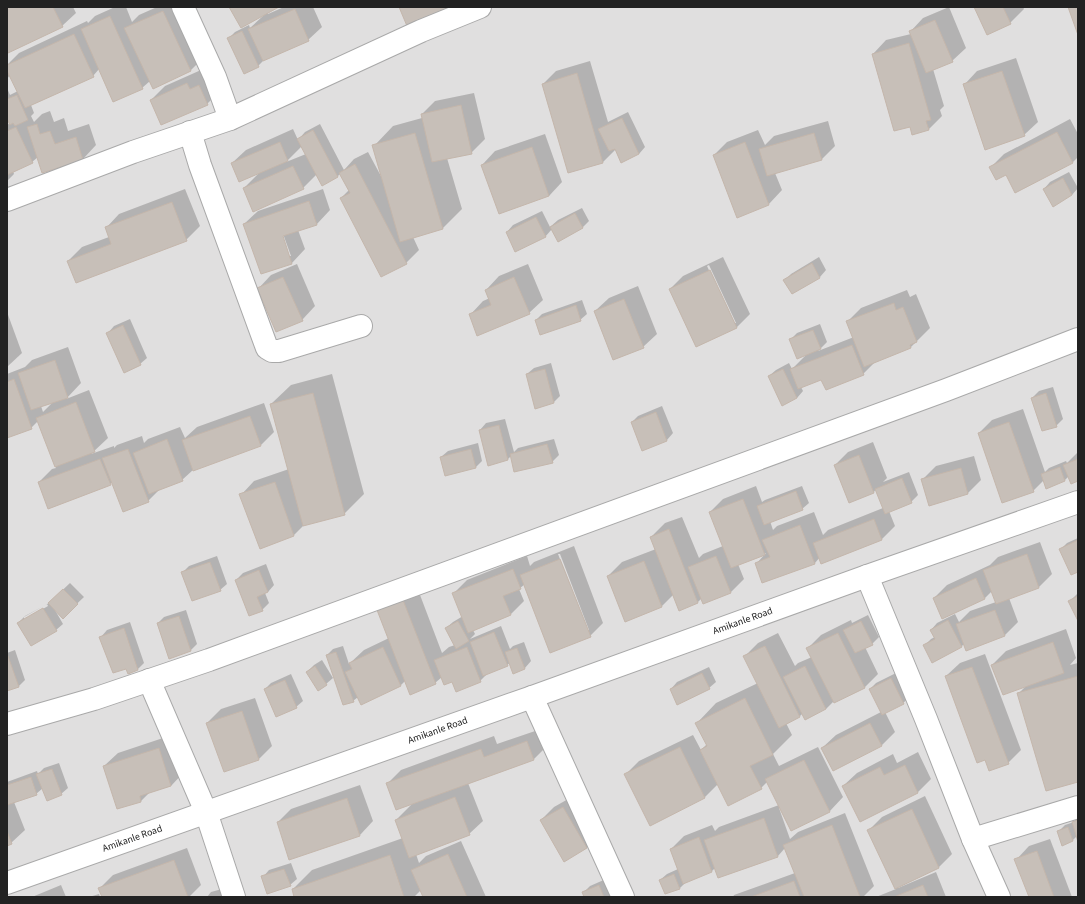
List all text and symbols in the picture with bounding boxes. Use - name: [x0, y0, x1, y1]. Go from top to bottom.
- street label: Amikanle Road: [711, 604, 775, 638]
- street label: Amikanle Road: [406, 713, 470, 747]
- street label: Amikanle Road: [101, 822, 164, 856]

